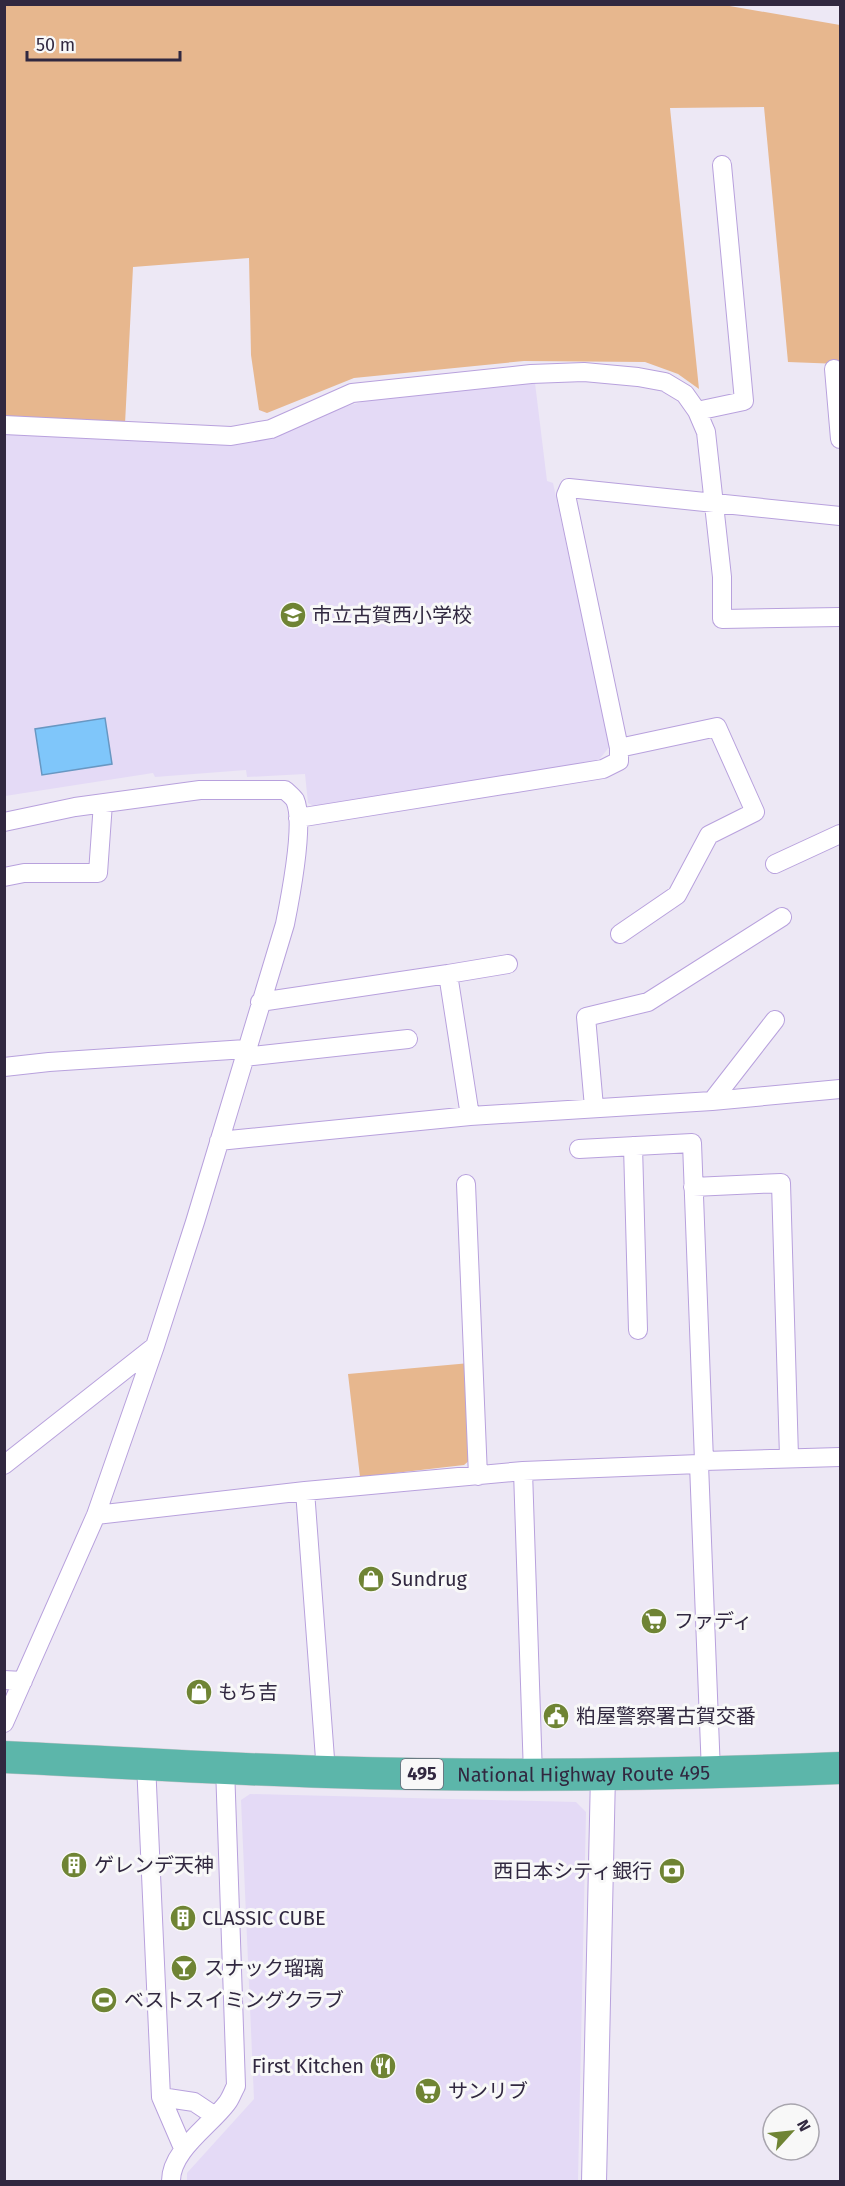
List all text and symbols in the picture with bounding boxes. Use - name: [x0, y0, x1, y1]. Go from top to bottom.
- scale bar: [27, 24, 180, 62]
- text: 50 m: [36, 34, 75, 56]
- school or university icon: 市立古賀西小学校: [278, 600, 308, 630]
- place label: 市立古賀西小学校: [312, 603, 472, 627]
- shop icon: Sundrug: [356, 1564, 386, 1594]
- place label: Sundrug: [391, 1567, 468, 1591]
- supermarket icon: ファディ: [639, 1606, 669, 1636]
- place label: ファディ: [674, 1609, 753, 1633]
- shop icon: もち吉: [184, 1677, 214, 1707]
- place label: もち吉: [218, 1680, 278, 1704]
- public building icon: 粕屋警察署古賀交番: [541, 1701, 571, 1731]
- place label: 粕屋警察署古賀交番: [576, 1704, 756, 1728]
- road number: 495: [401, 1759, 443, 1789]
- street label: National Highway Route 495: [457, 1760, 710, 1787]
- building icon: ゲレンデ天神: [59, 1850, 89, 1880]
- place label: ゲレンデ天神: [94, 1853, 214, 1877]
- bank icon: 西日本シティ銀行: [657, 1856, 687, 1886]
- place label: 西日本シティ銀行: [493, 1859, 652, 1883]
- building icon: CLASSIC CUBE: [168, 1903, 198, 1933]
- place label: CLASSIC CUBE: [202, 1906, 326, 1930]
- bar icon: スナック瑠璃: [169, 1953, 199, 1983]
- place label: スナック瑠璃: [204, 1956, 324, 1980]
- sports icon: ベストスイミングクラブ: [89, 1985, 119, 2015]
- place label: ベストスイミングクラブ: [124, 1988, 344, 2012]
- restaurant icon: First Kitchen: [368, 2051, 398, 2081]
- place label: First Kitchen: [252, 2054, 364, 2078]
- supermarket icon: サンリブ: [413, 2076, 443, 2106]
- place label: サンリブ: [448, 2079, 528, 2103]
- north arrow: [761, 2102, 821, 2162]
- text: N: [793, 2116, 815, 2134]

